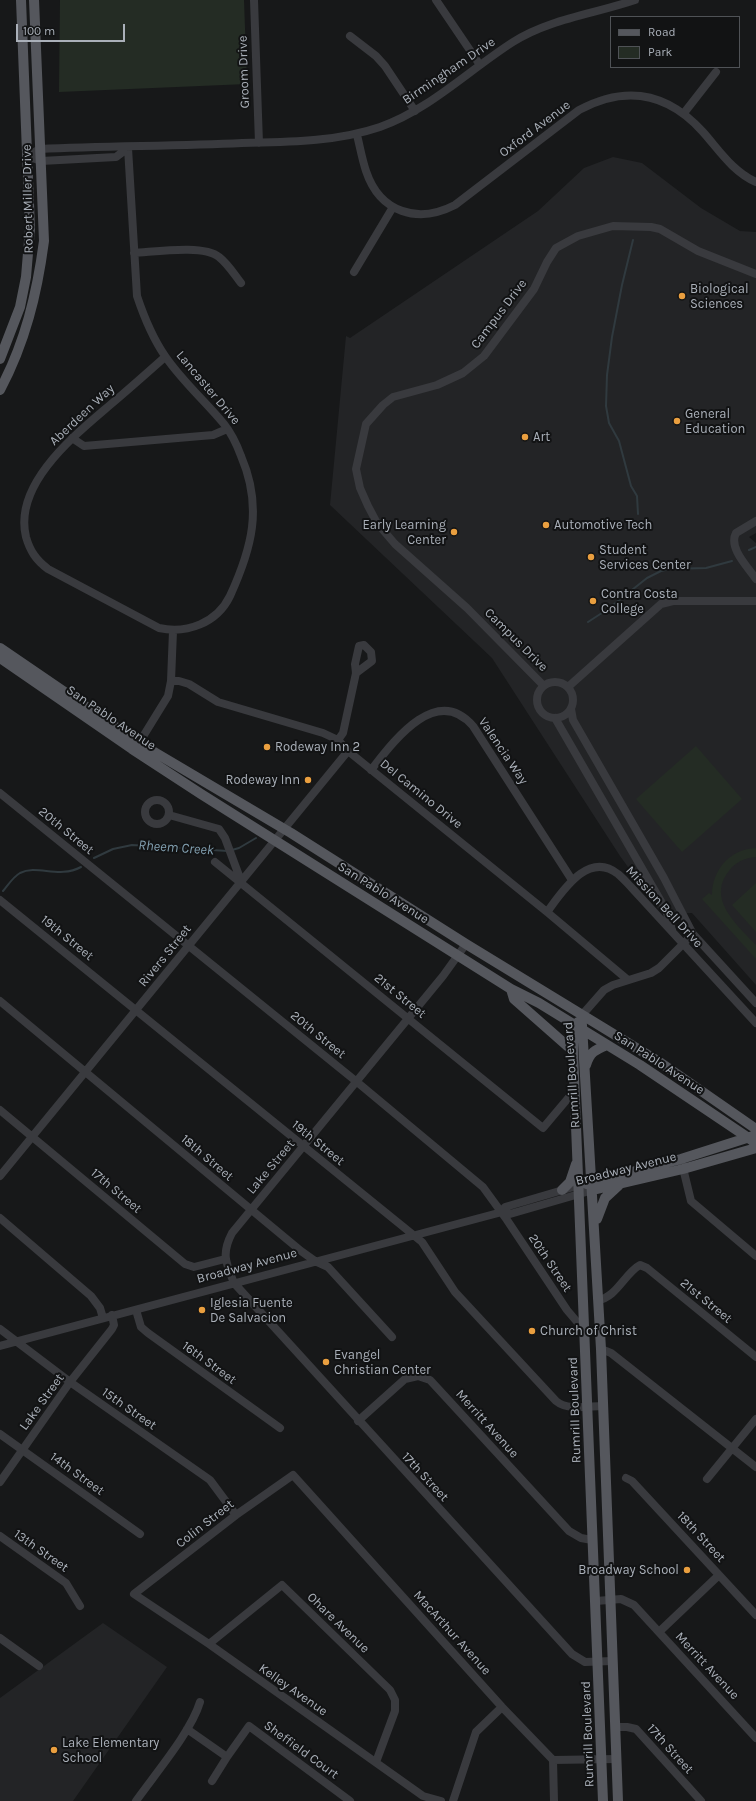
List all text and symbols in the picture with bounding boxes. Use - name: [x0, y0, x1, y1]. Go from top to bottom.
- scale bar: [18, 16, 127, 42]
- legend: [610, 16, 740, 68]
- text: 100 m: [23, 24, 55, 38]
- text: Road: [648, 25, 676, 39]
- street label: Birmingham Drive: [400, 34, 498, 108]
- street label: Groom Drive: [235, 35, 253, 109]
- text: Park: [648, 45, 672, 59]
- street label: Oxford Avenue: [496, 97, 574, 161]
- street label: Robert Miller Drive: [19, 144, 37, 254]
- street label: Campus Drive: [468, 276, 530, 352]
- place label: Biological Sciences: [690, 281, 749, 312]
- marker: Biological Sciences: [677, 291, 687, 301]
- street label: Lancaster Drive: [173, 348, 243, 428]
- street label: Aberdeen Way: [46, 381, 118, 449]
- place label: General Education: [685, 406, 745, 437]
- marker: General Education: [672, 416, 682, 426]
- place label: Art: [533, 429, 550, 445]
- marker: Art: [520, 432, 530, 442]
- place label: Early Learning Center: [363, 517, 446, 548]
- place label: Automotive Tech: [554, 517, 652, 533]
- marker: Automotive Tech: [541, 520, 551, 530]
- marker: Early Learning Center: [449, 527, 459, 537]
- place label: Student Services Center: [599, 542, 691, 573]
- marker: Student Services Center: [586, 552, 596, 562]
- place label: Contra Costa College: [601, 586, 678, 617]
- marker: Contra Costa College: [588, 596, 598, 606]
- street label: Campus Drive: [481, 605, 551, 675]
- street label: San Pablo Avenue: [63, 682, 159, 754]
- street label: Valencia Way: [475, 715, 531, 787]
- place label: Rodeway Inn 2: [275, 739, 360, 755]
- marker: Rodeway Inn 2: [262, 742, 272, 752]
- street label: Del Camino Drive: [377, 756, 465, 832]
- place label: Rodeway Inn: [226, 772, 300, 788]
- marker: Rodeway Inn: [303, 775, 313, 785]
- street label: 20th Street: [35, 804, 97, 858]
- water label: Rheem Creek: [138, 837, 214, 859]
- street label: San Pablo Avenue: [335, 859, 431, 927]
- street label: Mission Bell Drive: [622, 863, 706, 951]
- street label: 19th Street: [37, 912, 97, 964]
- street label: Rivers Street: [135, 922, 195, 990]
- street label: 21st Street: [371, 970, 429, 1022]
- street label: 20th Street: [287, 1008, 349, 1062]
- street label: Rumrill Boulevard: [561, 1021, 583, 1129]
- street label: San Pablo Avenue: [611, 1028, 707, 1098]
- street label: 19th Street: [288, 1117, 348, 1169]
- street label: 18th Street: [178, 1132, 236, 1184]
- street label: Lake Street: [244, 1137, 298, 1197]
- street label: Broadway Avenue: [574, 1149, 678, 1189]
- street label: 17th Street: [87, 1165, 145, 1217]
- street label: 20th Street: [525, 1231, 575, 1295]
- street label: Broadway Avenue: [195, 1245, 299, 1287]
- street label: 21st Street: [677, 1275, 735, 1327]
- place label: Iglesia Fuente De Salvacion: [210, 1295, 293, 1326]
- marker: Iglesia Fuente De Salvacion: [197, 1305, 207, 1315]
- place label: Church of Christ: [540, 1323, 637, 1339]
- marker: Church of Christ: [527, 1326, 537, 1336]
- street label: 16th Street: [179, 1338, 239, 1388]
- place label: Evangel Christian Center: [334, 1347, 431, 1378]
- marker: Evangel Christian Center: [321, 1357, 331, 1367]
- street label: Rumrill Boulevard: [565, 1357, 585, 1463]
- street label: Lake Street: [16, 1371, 68, 1433]
- street label: 15th Street: [99, 1385, 159, 1433]
- street label: Merritt Avenue: [452, 1387, 522, 1461]
- street label: 14th Street: [47, 1449, 107, 1499]
- street label: 17th Street: [398, 1449, 452, 1505]
- street label: Colin Street: [173, 1497, 237, 1551]
- street label: 18th Street: [674, 1508, 728, 1566]
- street label: 13th Street: [11, 1526, 71, 1576]
- place label: Broadway School: [578, 1562, 679, 1578]
- marker: Broadway School: [682, 1565, 692, 1575]
- street label: MacArthur Avenue: [410, 1588, 494, 1678]
- street label: Ohare Avenue: [304, 1589, 372, 1657]
- street label: Merritt Avenue: [672, 1629, 742, 1703]
- street label: Kelley Avenue: [256, 1661, 330, 1719]
- street label: Rumrill Boulevard: [578, 1681, 598, 1787]
- street label: Sheffield Court: [260, 1718, 342, 1782]
- street label: 17th Street: [643, 1721, 697, 1777]
- place label: Lake Elementary School: [62, 1735, 159, 1766]
- marker: Lake Elementary School: [49, 1745, 59, 1755]

